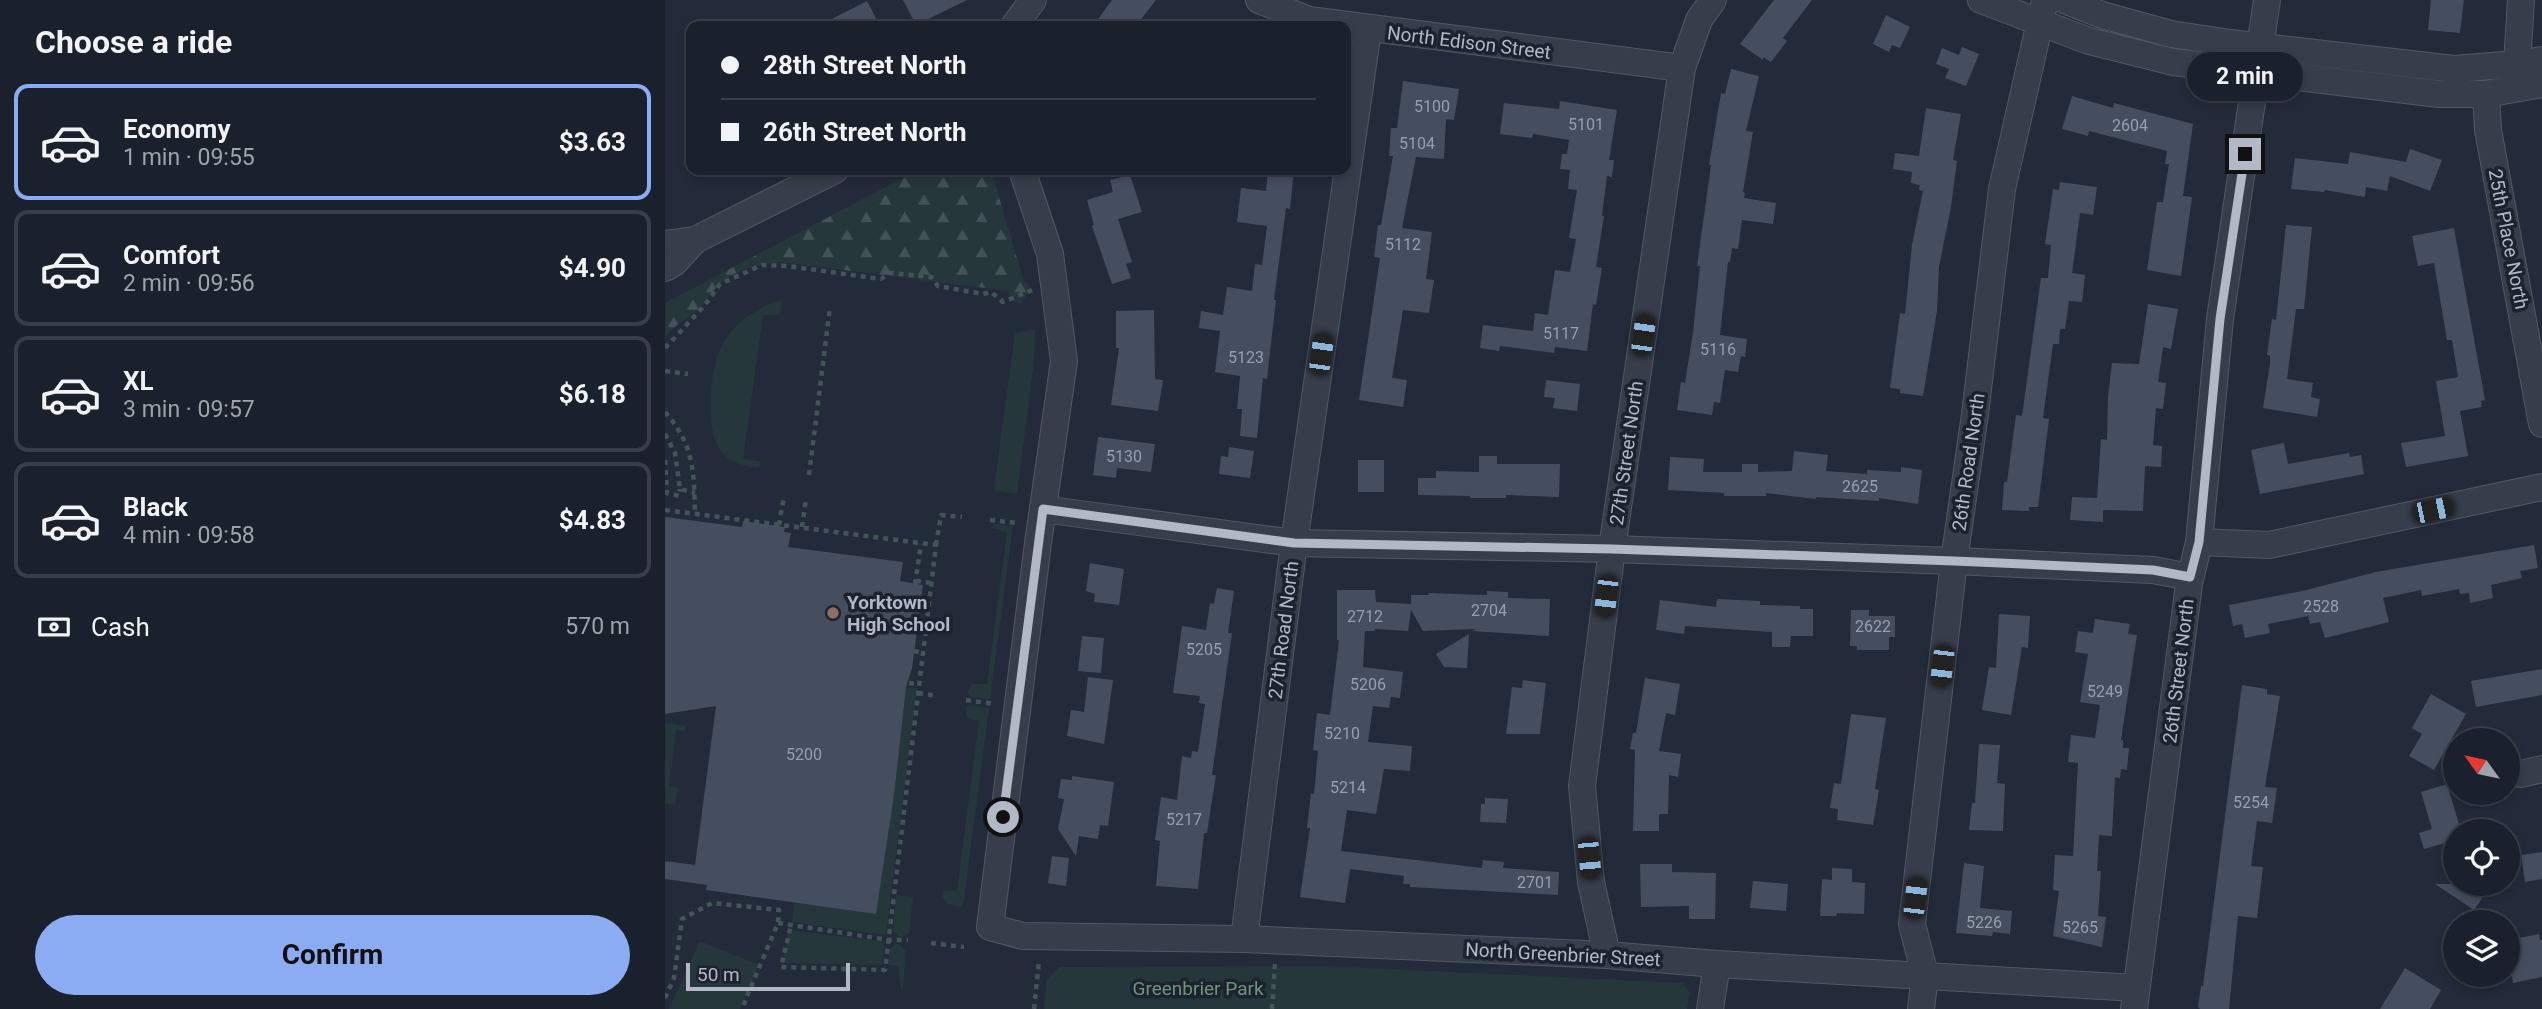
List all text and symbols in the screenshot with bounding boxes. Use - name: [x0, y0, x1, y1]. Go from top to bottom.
- street label: North Edison Street: [1386, 21, 1552, 64]
- text: Choose a ride: [35, 23, 232, 61]
- text: 28th Street North: [763, 50, 967, 80]
- callout: 2 min: [2187, 52, 2303, 102]
- text: 2 min: [2216, 63, 2274, 90]
- house number: 5100: [1414, 97, 1450, 116]
- icon: car: [39, 111, 102, 174]
- text: Economy: [123, 114, 230, 144]
- house number: 5101: [1568, 115, 1604, 134]
- house number: 2604: [2112, 116, 2148, 135]
- text: 26th Street North: [763, 117, 967, 147]
- text: $3.63: [559, 127, 626, 157]
- house number: 5104: [1399, 134, 1435, 153]
- route end: [2229, 138, 2261, 170]
- text: 1 min · 09:55: [123, 144, 255, 171]
- street label: 25th Place North: [2484, 167, 2533, 311]
- house number: 5112: [1385, 235, 1421, 254]
- icon: car: [39, 237, 102, 300]
- text: Comfort: [123, 240, 220, 270]
- text: $4.90: [559, 253, 626, 283]
- text: 2 min · 09:56: [123, 270, 255, 297]
- car: [1630, 313, 1657, 357]
- house number: 5117: [1543, 324, 1579, 343]
- car: [1308, 332, 1335, 376]
- house number: 5116: [1700, 340, 1736, 359]
- house number: 5123: [1228, 348, 1264, 367]
- icon: car: [39, 363, 102, 426]
- text: XL: [123, 366, 154, 396]
- text: $6.18: [559, 379, 626, 409]
- street label: 27th Street North: [1605, 379, 1648, 527]
- street label: 26th Road North: [1947, 392, 1990, 533]
- text: 3 min · 09:57: [123, 396, 255, 423]
- house number: 5130: [1106, 447, 1142, 466]
- house number: 2625: [1842, 477, 1878, 496]
- icon: car: [39, 489, 102, 552]
- text: Black: [123, 492, 188, 522]
- car: [2411, 495, 2456, 525]
- text: $4.83: [559, 505, 626, 535]
- text: 4 min · 09:58: [123, 522, 255, 549]
- street label: 27th Road North: [1264, 560, 1303, 700]
- car: [1594, 574, 1619, 618]
- place label: Yorktown High School: [847, 591, 950, 636]
- street label: 26th Street North: [2158, 597, 2199, 745]
- house number: 2528: [2303, 597, 2339, 616]
- house number: 2704: [1471, 601, 1507, 620]
- marker: Yorktown High School: [825, 605, 841, 621]
- house number: 2712: [1347, 607, 1383, 626]
- icon: cash: [35, 608, 73, 646]
- text: Cash: [91, 612, 150, 642]
- text: 570 m: [565, 613, 630, 640]
- house number: 2622: [1855, 617, 1891, 636]
- house number: 5205: [1186, 640, 1222, 659]
- car: [1930, 644, 1955, 688]
- house number: 5206: [1350, 675, 1386, 694]
- house number: 5249: [2087, 682, 2123, 701]
- house number: 5210: [1324, 724, 1360, 743]
- north arrow: [2443, 728, 2520, 805]
- map controls: [2443, 728, 2520, 987]
- house number: 5200: [786, 745, 822, 764]
- house number: 5214: [1330, 778, 1366, 797]
- house number: 5254: [2233, 793, 2269, 812]
- route start: [987, 801, 1019, 833]
- house number: 5217: [1166, 810, 1202, 829]
- button: locate: [2443, 819, 2520, 896]
- car: [1577, 836, 1602, 880]
- house number: 2701: [1517, 873, 1553, 892]
- car: [1903, 876, 1928, 920]
- button: layers: [2443, 910, 2520, 987]
- house number: 5226: [1966, 913, 2002, 932]
- button: Confirm: [35, 915, 630, 995]
- house number: 5265: [2062, 918, 2098, 937]
- street label: North Greenbrier Street: [1465, 938, 1661, 971]
- scale bar: [686, 960, 851, 992]
- text: 50 m: [697, 963, 740, 986]
- park label: Greenbrier Park: [1132, 977, 1264, 1000]

